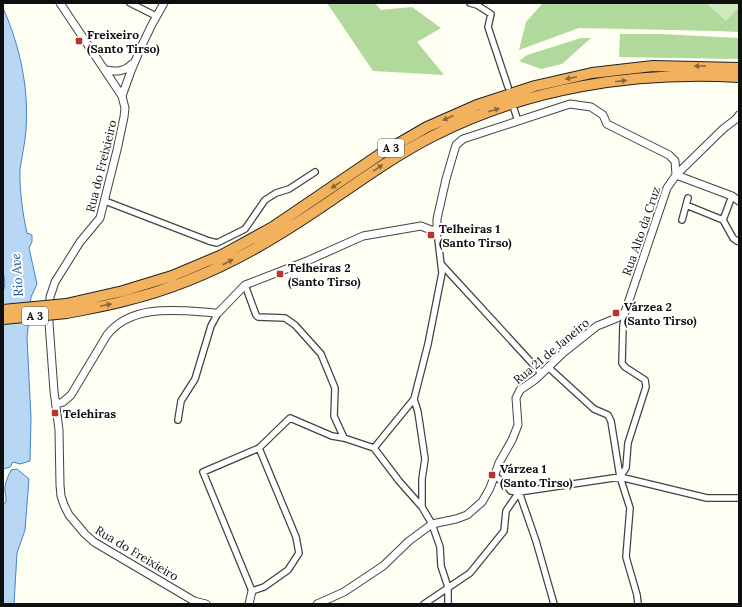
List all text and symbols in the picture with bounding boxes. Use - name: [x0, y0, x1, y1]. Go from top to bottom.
- place label: Freixeiro (Santo Tirso): [87, 27, 160, 57]
- marker: Freixeiro (Santo Tirso): [74, 36, 84, 46]
- one-way arrow: [693, 63, 706, 69]
- one-way arrow: [565, 75, 577, 81]
- one-way arrow: [615, 77, 627, 84]
- one-way arrow: [489, 107, 501, 113]
- one-way arrow: [442, 115, 453, 121]
- street label: Rua do Freixieiro: [82, 118, 120, 214]
- road number: A 3: [378, 139, 404, 157]
- one-way arrow: [373, 164, 384, 172]
- one-way arrow: [331, 181, 342, 188]
- street label: Rua Alto da Cruz: [619, 185, 663, 277]
- place label: Telheiras 1 (Santo Tirso): [439, 221, 512, 251]
- marker: Telheiras 1 (Santo Tirso): [426, 230, 436, 240]
- water label: Rio Ave: [7, 253, 27, 297]
- one-way arrow: [222, 259, 234, 265]
- place label: Telheiras 2 (Santo Tirso): [288, 260, 361, 290]
- marker: Telheiras 2 (Santo Tirso): [275, 269, 285, 279]
- place label: Várzea 2 (Santo Tirso): [624, 299, 697, 329]
- one-way arrow: [99, 301, 112, 307]
- road number: A 3: [22, 307, 48, 325]
- marker: Várzea 2 (Santo Tirso): [611, 308, 621, 318]
- street label: Rua 21 de Janeiro: [510, 315, 592, 387]
- place label: Telehiras: [63, 406, 116, 421]
- marker: Telehiras: [50, 408, 60, 418]
- place label: Várzea 1 (Santo Tirso): [500, 461, 573, 491]
- marker: Várzea 1 (Santo Tirso): [487, 470, 497, 480]
- street label: Rua do Freixieiro: [93, 522, 181, 584]

